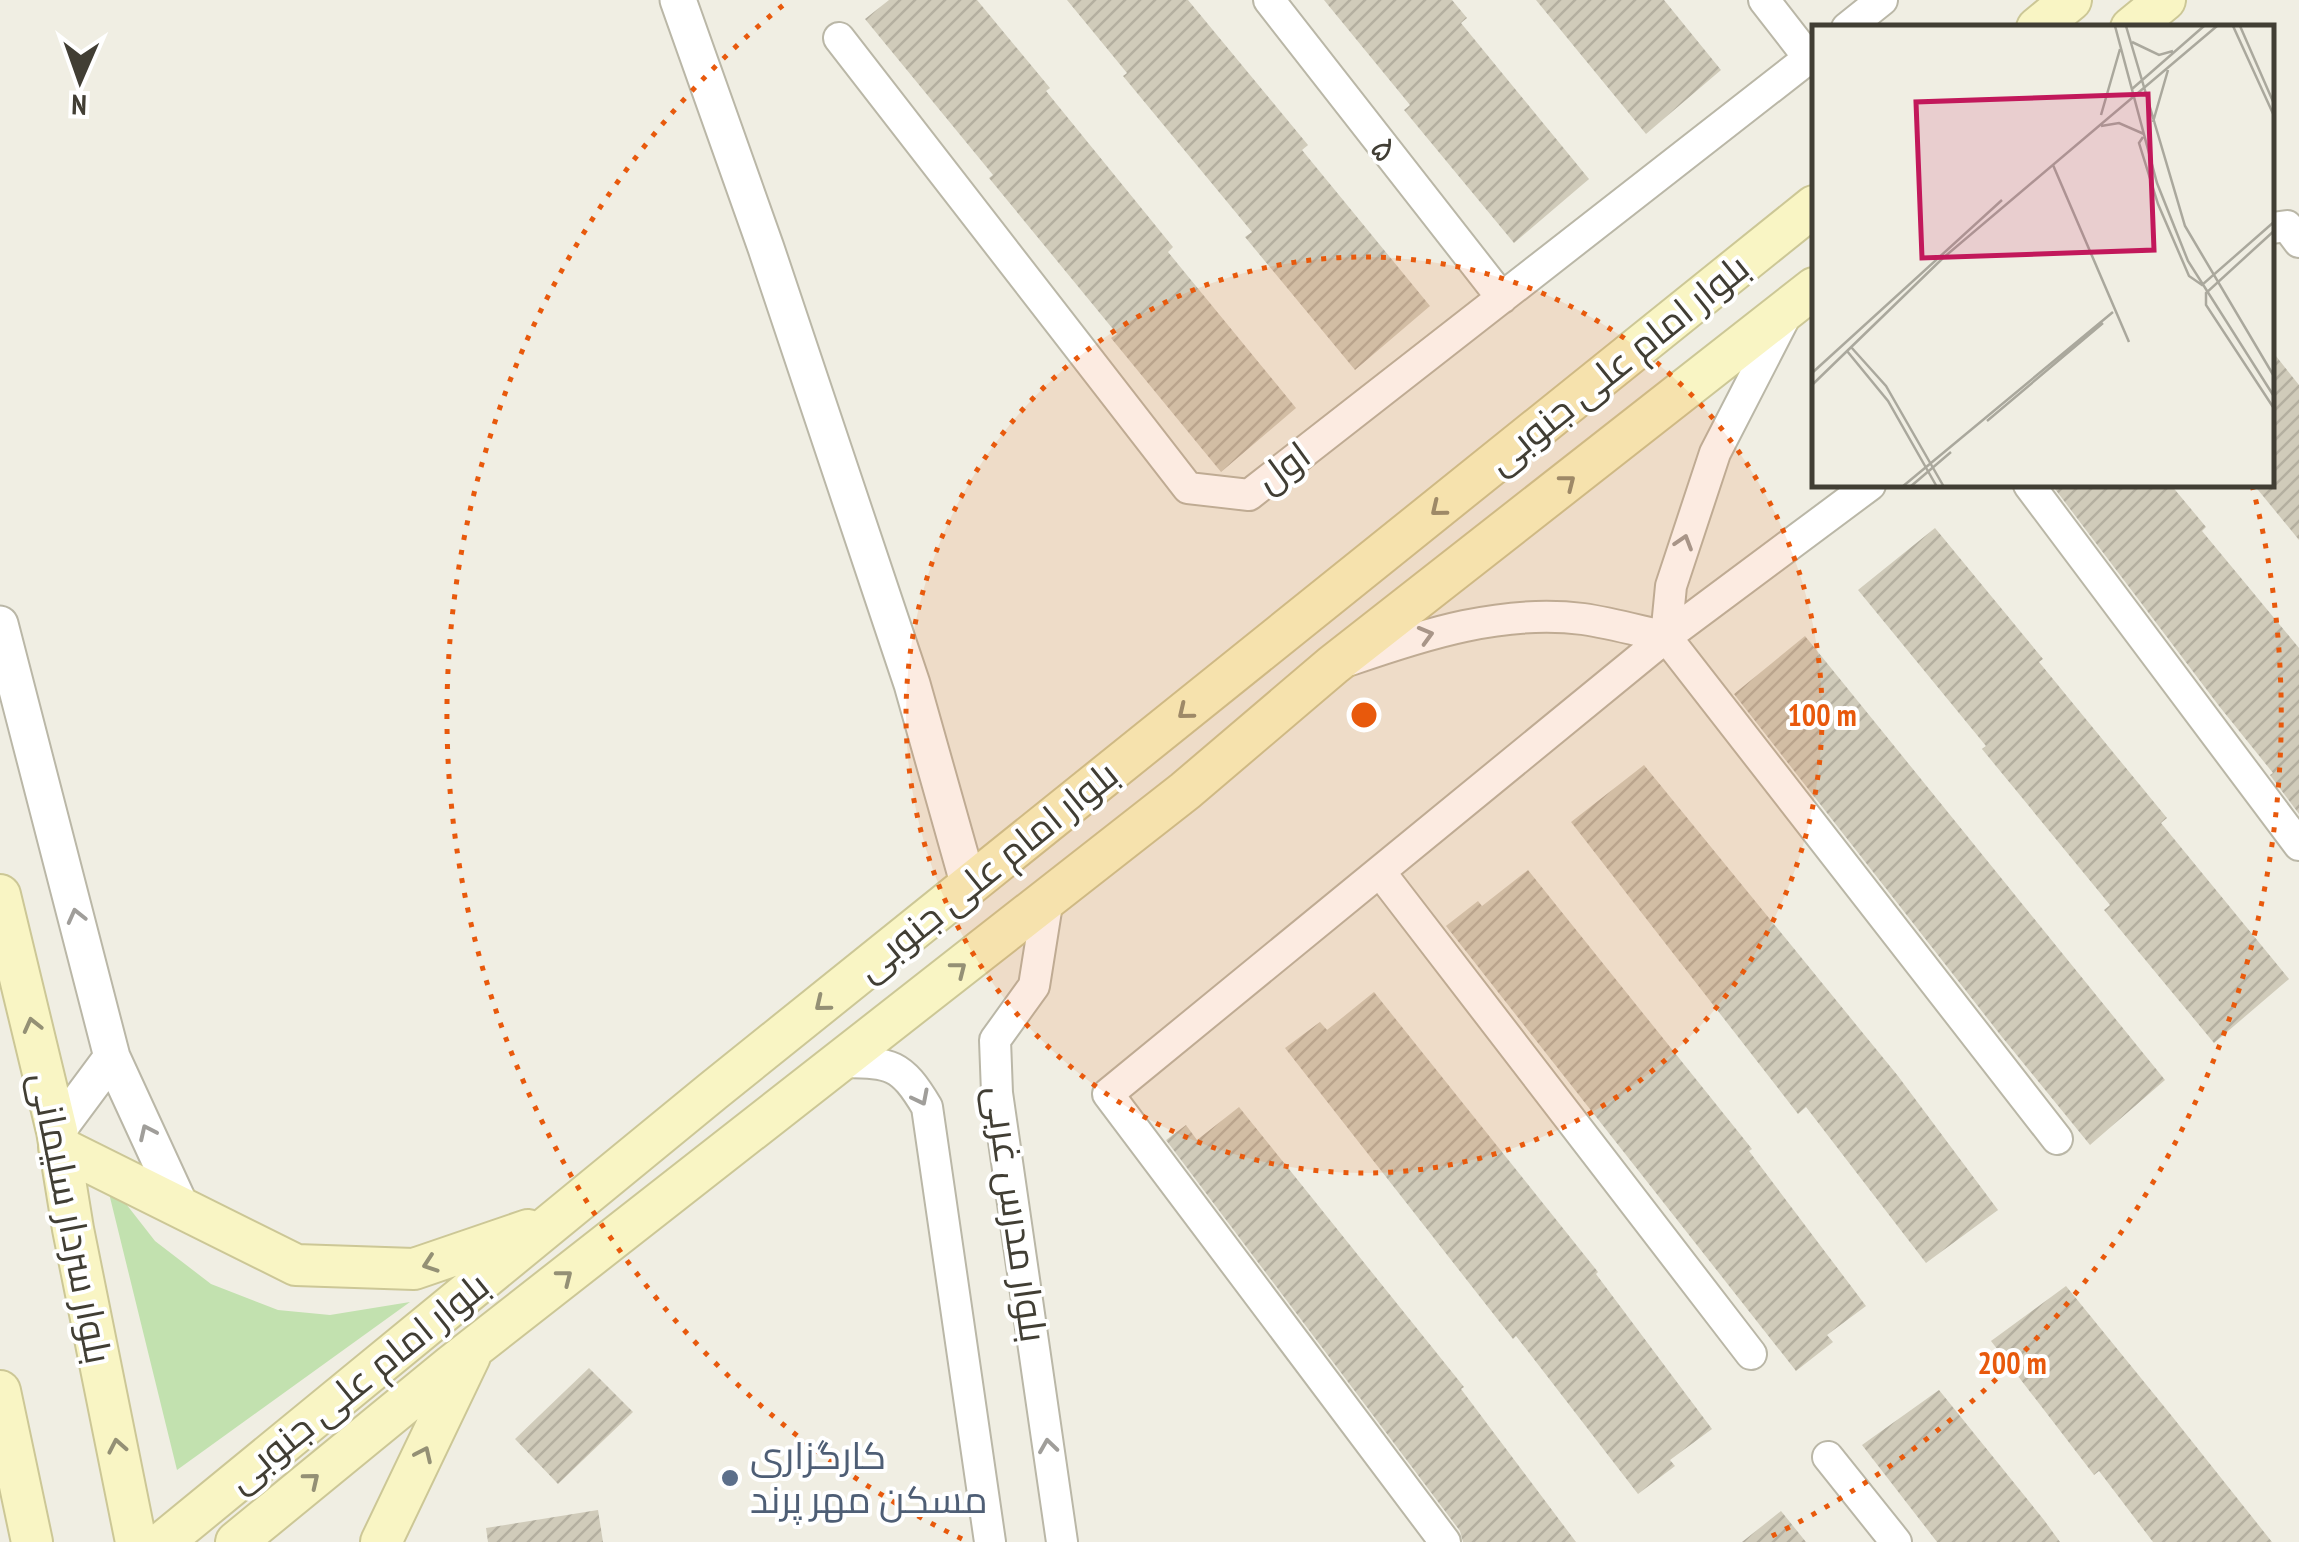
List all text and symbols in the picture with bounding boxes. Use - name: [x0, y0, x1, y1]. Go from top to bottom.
- inset map: [1812, 25, 2274, 488]
- north arrow: [30, 30, 130, 130]
- text: N: [71, 87, 87, 124]
- street label: ۵: [1360, 125, 1412, 171]
- street label: بلوار امام علی جنوبی: [1476, 242, 1760, 486]
- street label: اول: [1245, 429, 1319, 502]
- one-way arrow: [1557, 476, 1575, 494]
- one-way arrow: [1431, 497, 1449, 515]
- one-way arrow: [1673, 534, 1693, 551]
- one-way arrow: [1417, 626, 1434, 647]
- text: 100 m: [1787, 695, 1857, 734]
- centre of rings: [1346, 697, 1382, 733]
- one-way arrow: [1178, 700, 1196, 718]
- street label: بلوار امام علی جنوبی: [845, 749, 1129, 993]
- one-way arrow: [66, 908, 87, 925]
- one-way arrow: [947, 963, 965, 980]
- one-way arrow: [815, 992, 833, 1010]
- one-way arrow: [23, 1017, 44, 1034]
- street label: بلوار سردار سلیمانی: [20, 1068, 125, 1368]
- street label: بلوار مدرس غربی: [975, 1082, 1060, 1345]
- one-way arrow: [909, 1088, 928, 1106]
- one-way arrow: [139, 1124, 159, 1142]
- one-way arrow: [423, 1252, 440, 1272]
- street label: بلوار امام علی جنوبی: [216, 1260, 500, 1504]
- one-way arrow: [554, 1271, 572, 1289]
- text: 200 m: [1977, 1343, 2047, 1382]
- place label: کارگزاری مسکن مهر پرند: [750, 1430, 988, 1525]
- one-way arrow: [1039, 1437, 1060, 1454]
- one-way arrow: [107, 1438, 128, 1455]
- one-way arrow: [411, 1446, 431, 1464]
- marker: کارگزاری مسکن مهر پرند: [719, 1467, 741, 1489]
- one-way arrow: [300, 1474, 318, 1492]

